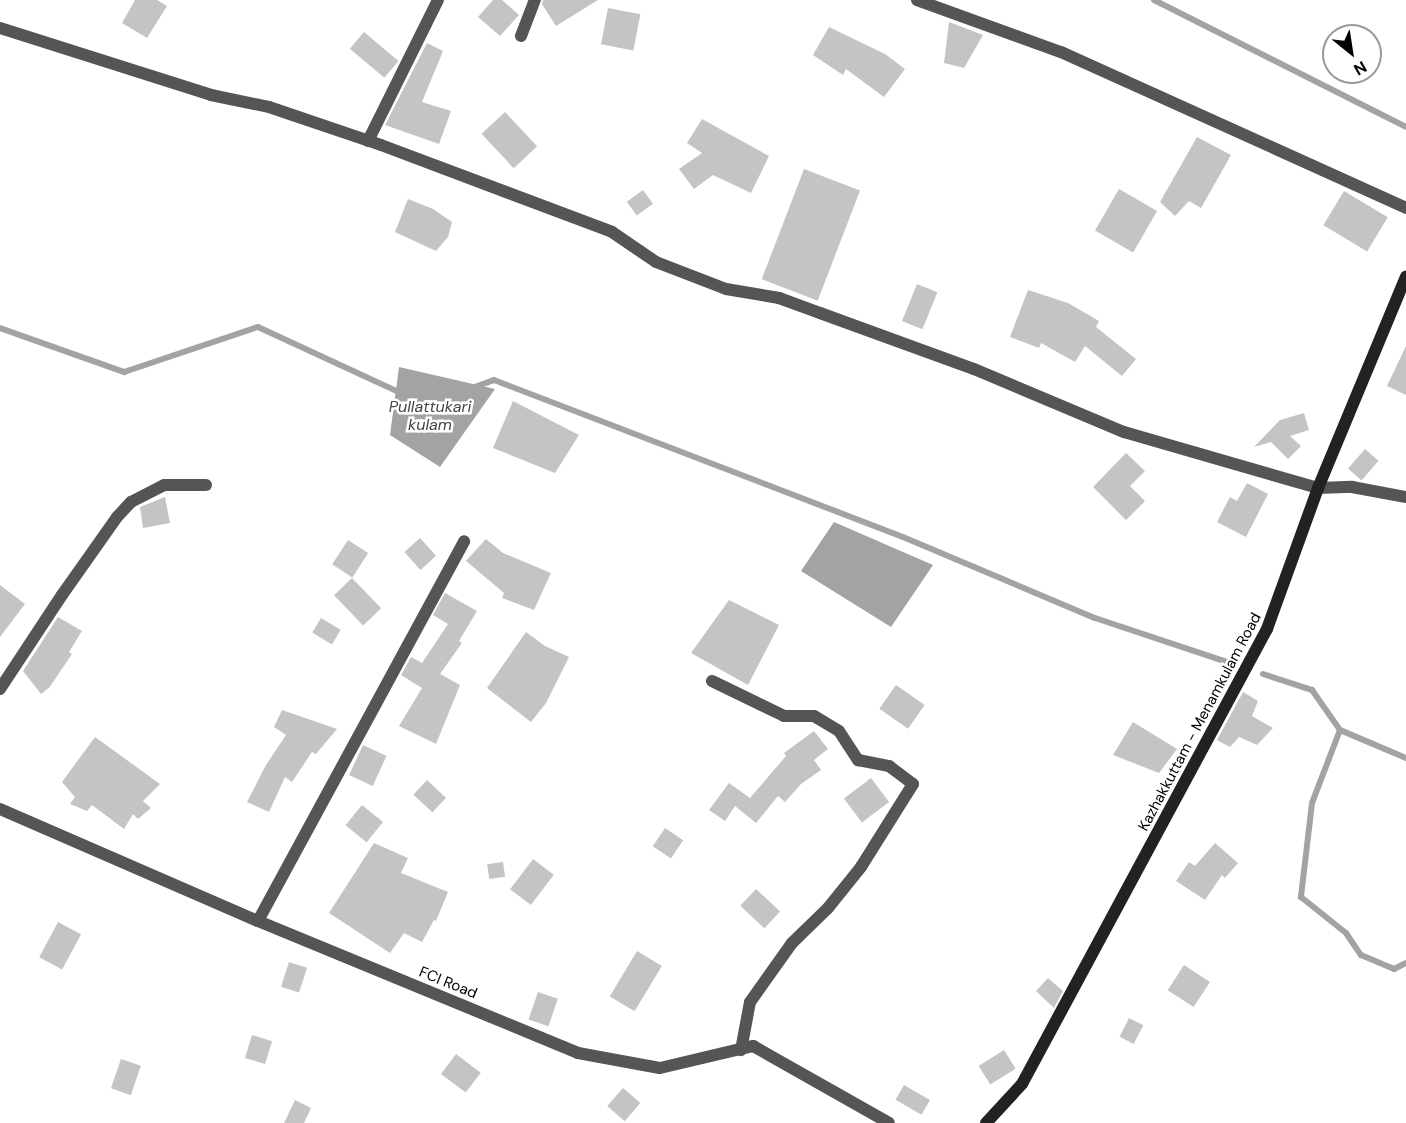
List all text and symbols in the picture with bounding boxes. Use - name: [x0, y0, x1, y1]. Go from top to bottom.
- north arrow: [1322, 24, 1382, 84]
- text: N: [1350, 56, 1371, 80]
- water label: Pullattukari kulam: [389, 397, 471, 435]
- street label: Kazhakkuttam - Menamkulam Road: [1135, 610, 1265, 834]
- street label: FCI Road: [416, 963, 480, 1003]

